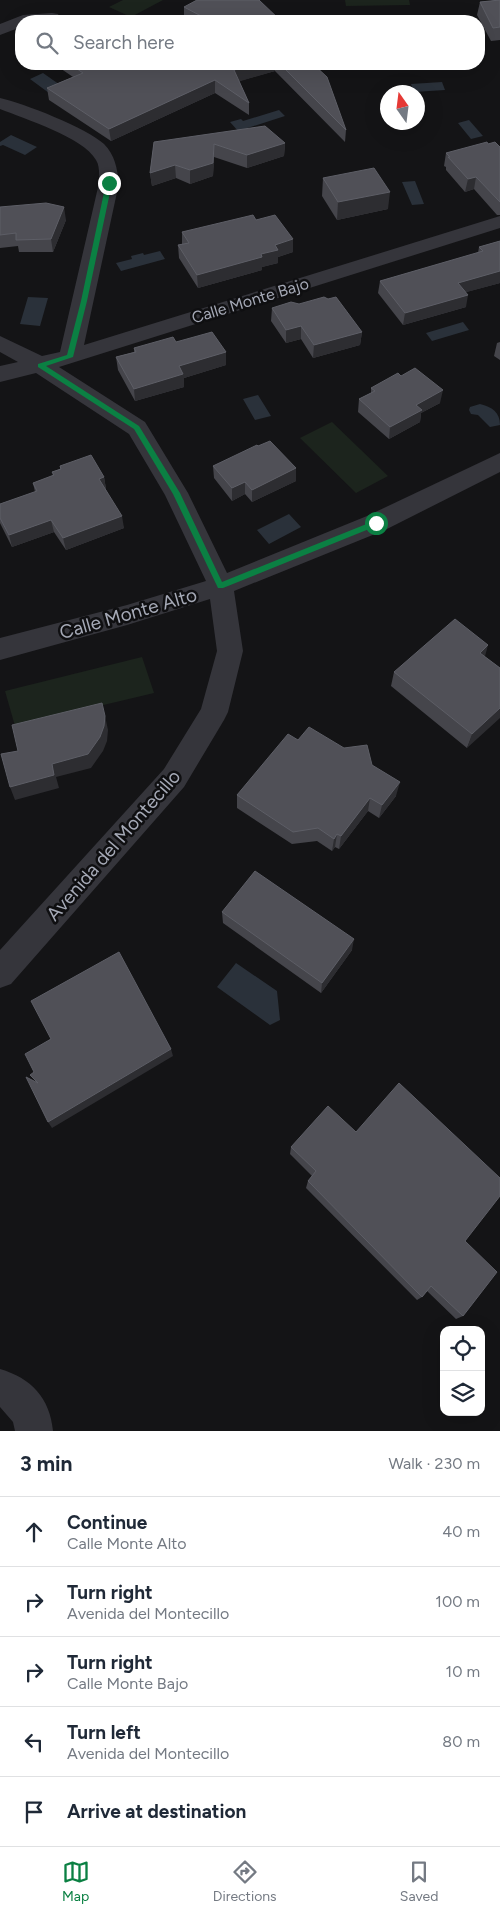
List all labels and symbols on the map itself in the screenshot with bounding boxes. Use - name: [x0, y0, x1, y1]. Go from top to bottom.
- north arrow: [380, 85, 425, 130]
- route end: [98, 172, 121, 195]
- street label: Calle Monte Bajo: [189, 274, 311, 327]
- route start: [365, 512, 388, 535]
- street label: Calle Monte Alto: [57, 583, 200, 644]
- street label: Avenida del Montecillo: [41, 765, 185, 926]

